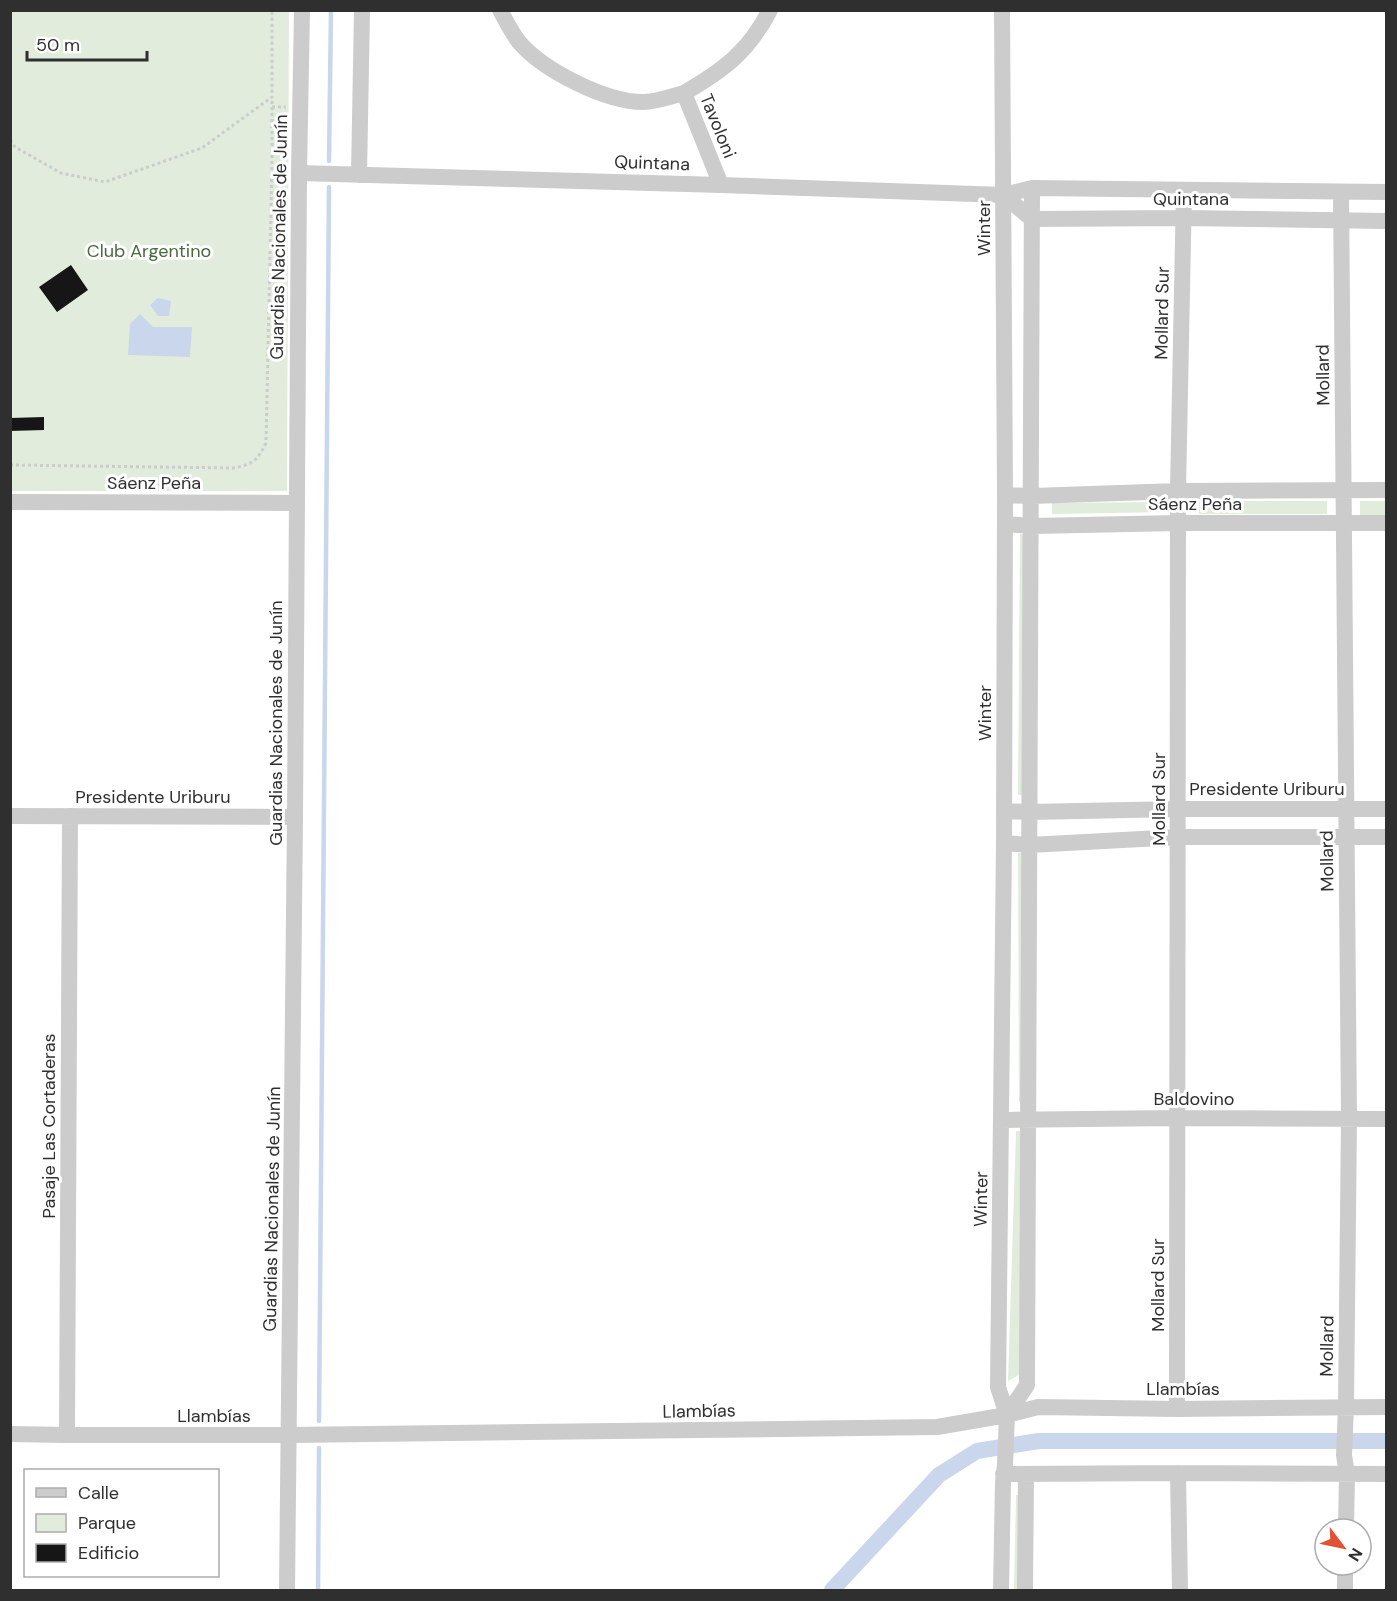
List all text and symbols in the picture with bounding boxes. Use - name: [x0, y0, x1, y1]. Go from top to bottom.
- scale bar: [27, 24, 147, 62]
- text: 50 m: [36, 33, 80, 57]
- street label: Tavoloni: [694, 90, 742, 162]
- street label: Guardias Nacionales de Junín: [265, 114, 293, 360]
- street label: Quintana: [614, 150, 690, 176]
- street label: Quintana: [1153, 187, 1229, 211]
- street label: Winter: [972, 200, 996, 256]
- park label: Club Argentino: [87, 239, 211, 263]
- street label: Mollard Sur: [1149, 266, 1175, 360]
- street label: Mollard: [1310, 344, 1336, 406]
- street label: Sáenz Peña: [107, 471, 201, 495]
- street label: Sáenz Peña: [1148, 492, 1242, 516]
- street label: Guardias Nacionales de Junín: [264, 600, 288, 846]
- street label: Winter: [973, 685, 997, 741]
- street label: Mollard Sur: [1147, 752, 1171, 846]
- street label: Presidente Uriburu: [1189, 777, 1345, 801]
- street label: Presidente Uriburu: [75, 785, 231, 809]
- street label: Mollard: [1314, 830, 1340, 892]
- street label: Pasaje Las Cortaderas: [37, 1033, 61, 1219]
- street label: Guardias Nacionales de Junín: [258, 1086, 286, 1332]
- street label: Baldovino: [1154, 1087, 1234, 1111]
- street label: Winter: [969, 1171, 993, 1227]
- street label: Mollard Sur: [1146, 1238, 1170, 1332]
- street label: Mollard: [1314, 1315, 1340, 1377]
- street label: Llambías: [1146, 1377, 1220, 1401]
- street label: Llambías: [662, 1398, 736, 1424]
- street label: Llambías: [177, 1404, 251, 1428]
- legend: [24, 1469, 219, 1577]
- text: Calle: [78, 1481, 119, 1505]
- text: Parque: [78, 1511, 136, 1535]
- north arrow: [1313, 1517, 1373, 1577]
- text: Edificio: [78, 1541, 139, 1565]
- text: N: [1343, 1544, 1367, 1565]

